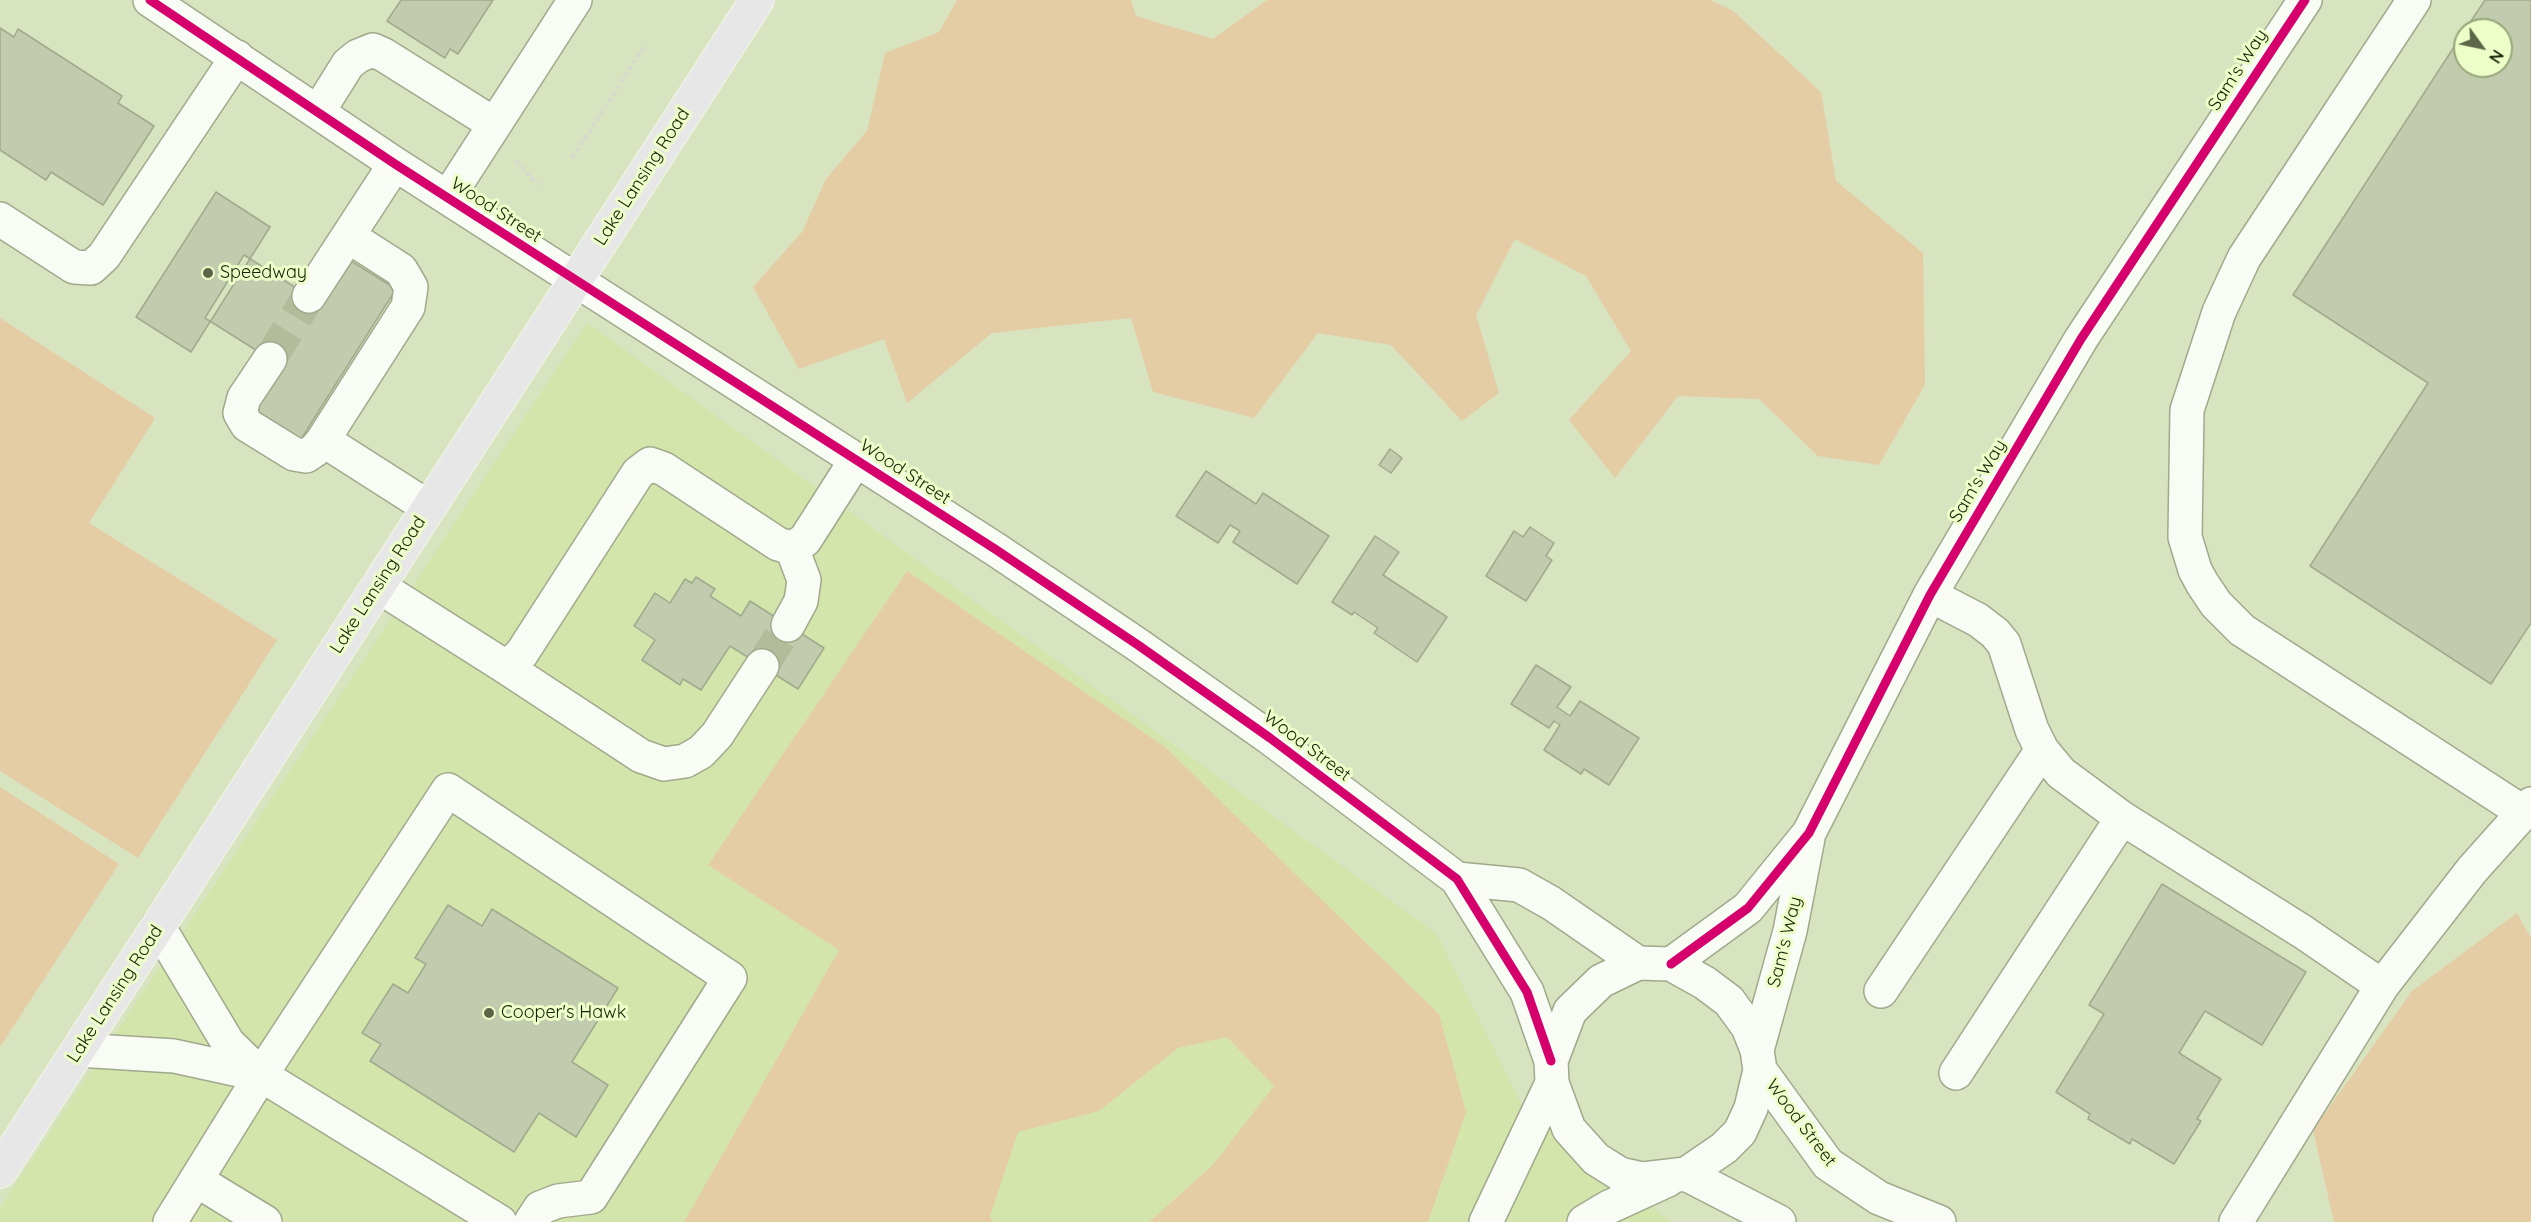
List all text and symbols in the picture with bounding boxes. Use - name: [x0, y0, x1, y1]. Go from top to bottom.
- north arrow: [2453, 18, 2513, 78]
- street label: Sam's Way: [2204, 25, 2272, 115]
- text: N: [2485, 46, 2508, 67]
- street label: Lake Lansing Road: [590, 104, 694, 250]
- street label: Wood Street: [447, 173, 545, 247]
- place label: Speedway: [220, 262, 307, 284]
- marker: Speedway: [201, 266, 215, 280]
- street label: Wood Street: [856, 435, 954, 509]
- street label: Sam's Way: [1945, 436, 2011, 526]
- street label: Lake Lansing Road: [326, 512, 430, 658]
- street label: Wood Street: [1259, 706, 1355, 786]
- street label: Sam's Way: [1763, 894, 1807, 990]
- street label: Lake Lansing Road: [63, 921, 167, 1067]
- place label: Cooper's Hawk: [501, 1002, 626, 1024]
- marker: Cooper's Hawk: [482, 1006, 496, 1020]
- street label: Wood Street: [1761, 1075, 1841, 1171]

